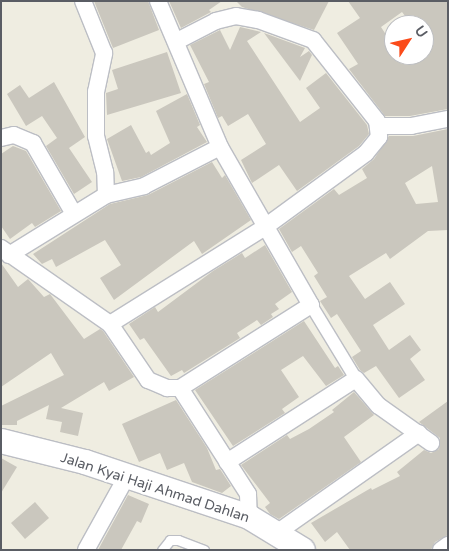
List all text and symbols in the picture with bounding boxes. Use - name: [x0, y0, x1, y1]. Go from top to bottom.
- north arrow: [384, 15, 434, 65]
- text: U: [411, 22, 431, 41]
- street label: Jalan Kyai Haji Ahmad Dahlan: [58, 449, 252, 527]

